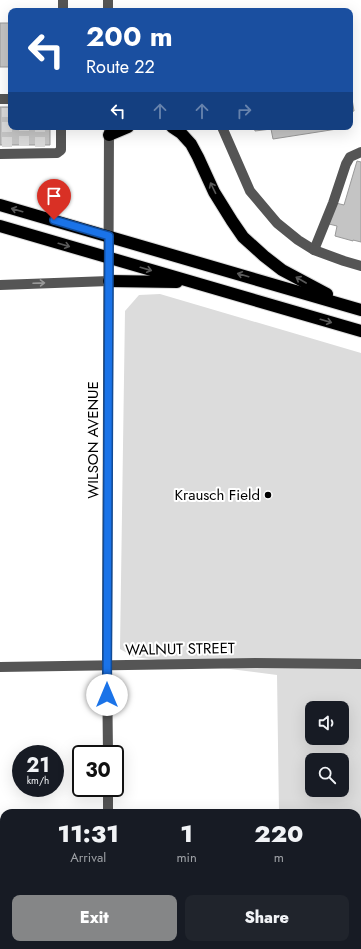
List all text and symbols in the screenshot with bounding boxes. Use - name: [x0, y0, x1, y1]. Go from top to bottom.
- text: 200 m: [86, 16, 173, 57]
- icon: left: [20, 24, 72, 76]
- text: Route 22: [86, 54, 155, 80]
- icon: left: [107, 100, 129, 122]
- icon: ahead: [149, 100, 171, 122]
- icon: ahead: [191, 100, 213, 122]
- icon: right: [233, 100, 255, 122]
- pin: [37, 179, 71, 220]
- one-way arrow: [209, 182, 216, 194]
- icon: arrive: [43, 185, 65, 207]
- one-way arrow: [11, 206, 24, 213]
- one-way arrow: [58, 242, 71, 249]
- one-way arrow: [139, 266, 152, 273]
- one-way arrow: [237, 271, 250, 278]
- one-way arrow: [295, 275, 307, 283]
- one-way arrow: [32, 280, 45, 287]
- one-way arrow: [319, 318, 332, 325]
- street label: WILSON AVENUE: [82, 381, 104, 499]
- place label: Krausch Field: [175, 484, 260, 506]
- marker: Krausch Field: [263, 490, 273, 500]
- street label: WALNUT STREET: [125, 637, 235, 661]
- position arrow: [86, 674, 128, 716]
- map controls: [305, 701, 349, 797]
- button: sound: [305, 701, 349, 745]
- speed limit sign: 30: [72, 745, 124, 797]
- text: 21: [26, 751, 50, 780]
- button: search: [305, 753, 349, 797]
- text: km/h: [27, 773, 49, 788]
- text: 11:31: [58, 816, 119, 851]
- text: 1: [180, 816, 193, 851]
- text: 220: [254, 816, 303, 851]
- text: Arrival: [70, 848, 106, 867]
- text: min: [176, 848, 197, 867]
- text: m: [274, 848, 284, 867]
- button: Exit: [12, 895, 177, 941]
- button: Share: [185, 895, 349, 941]

